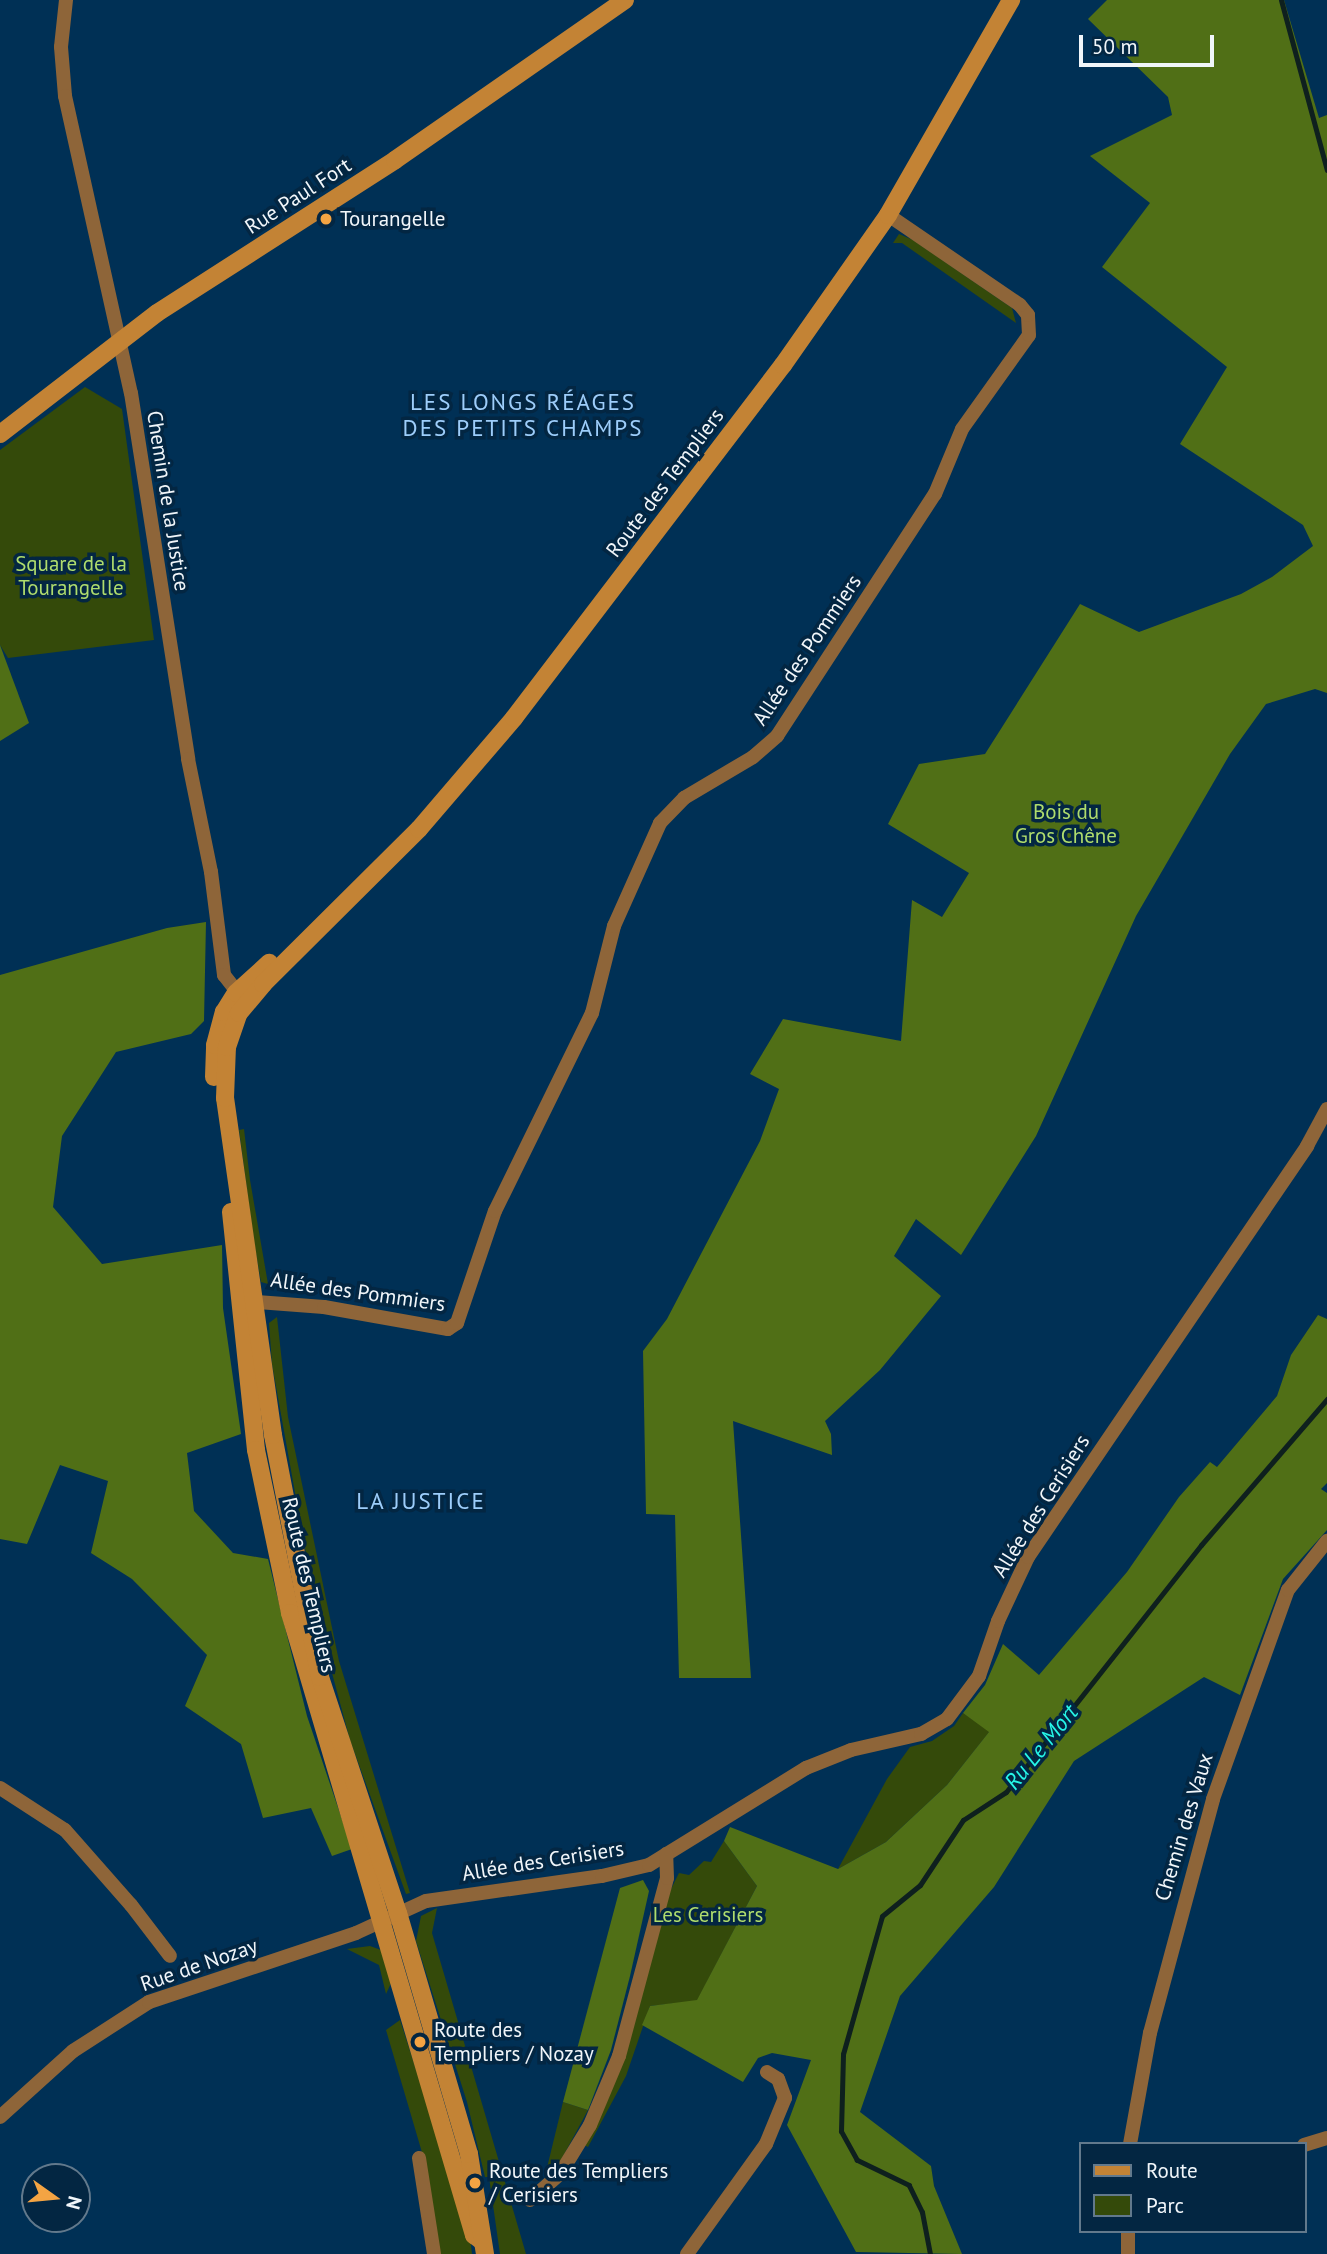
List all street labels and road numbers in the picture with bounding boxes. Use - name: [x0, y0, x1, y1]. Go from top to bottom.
- street label: Rue Paul Fort: [240, 152, 356, 240]
- street label: Route des Templiers: [601, 404, 729, 562]
- street label: Chemin de la Justice: [141, 409, 195, 593]
- street label: Allée des Pommiers: [747, 570, 867, 730]
- street label: Allée des Pommiers: [269, 1267, 447, 1317]
- street label: Allée des Cerisiers: [987, 1430, 1095, 1582]
- street label: Route des Templiers: [276, 1494, 342, 1676]
- street label: Chemin des Vaux: [1149, 1750, 1219, 1904]
- street label: Allée des Cerisiers: [460, 1836, 626, 1886]
- street label: Rue de Nozay: [137, 1933, 261, 1997]

